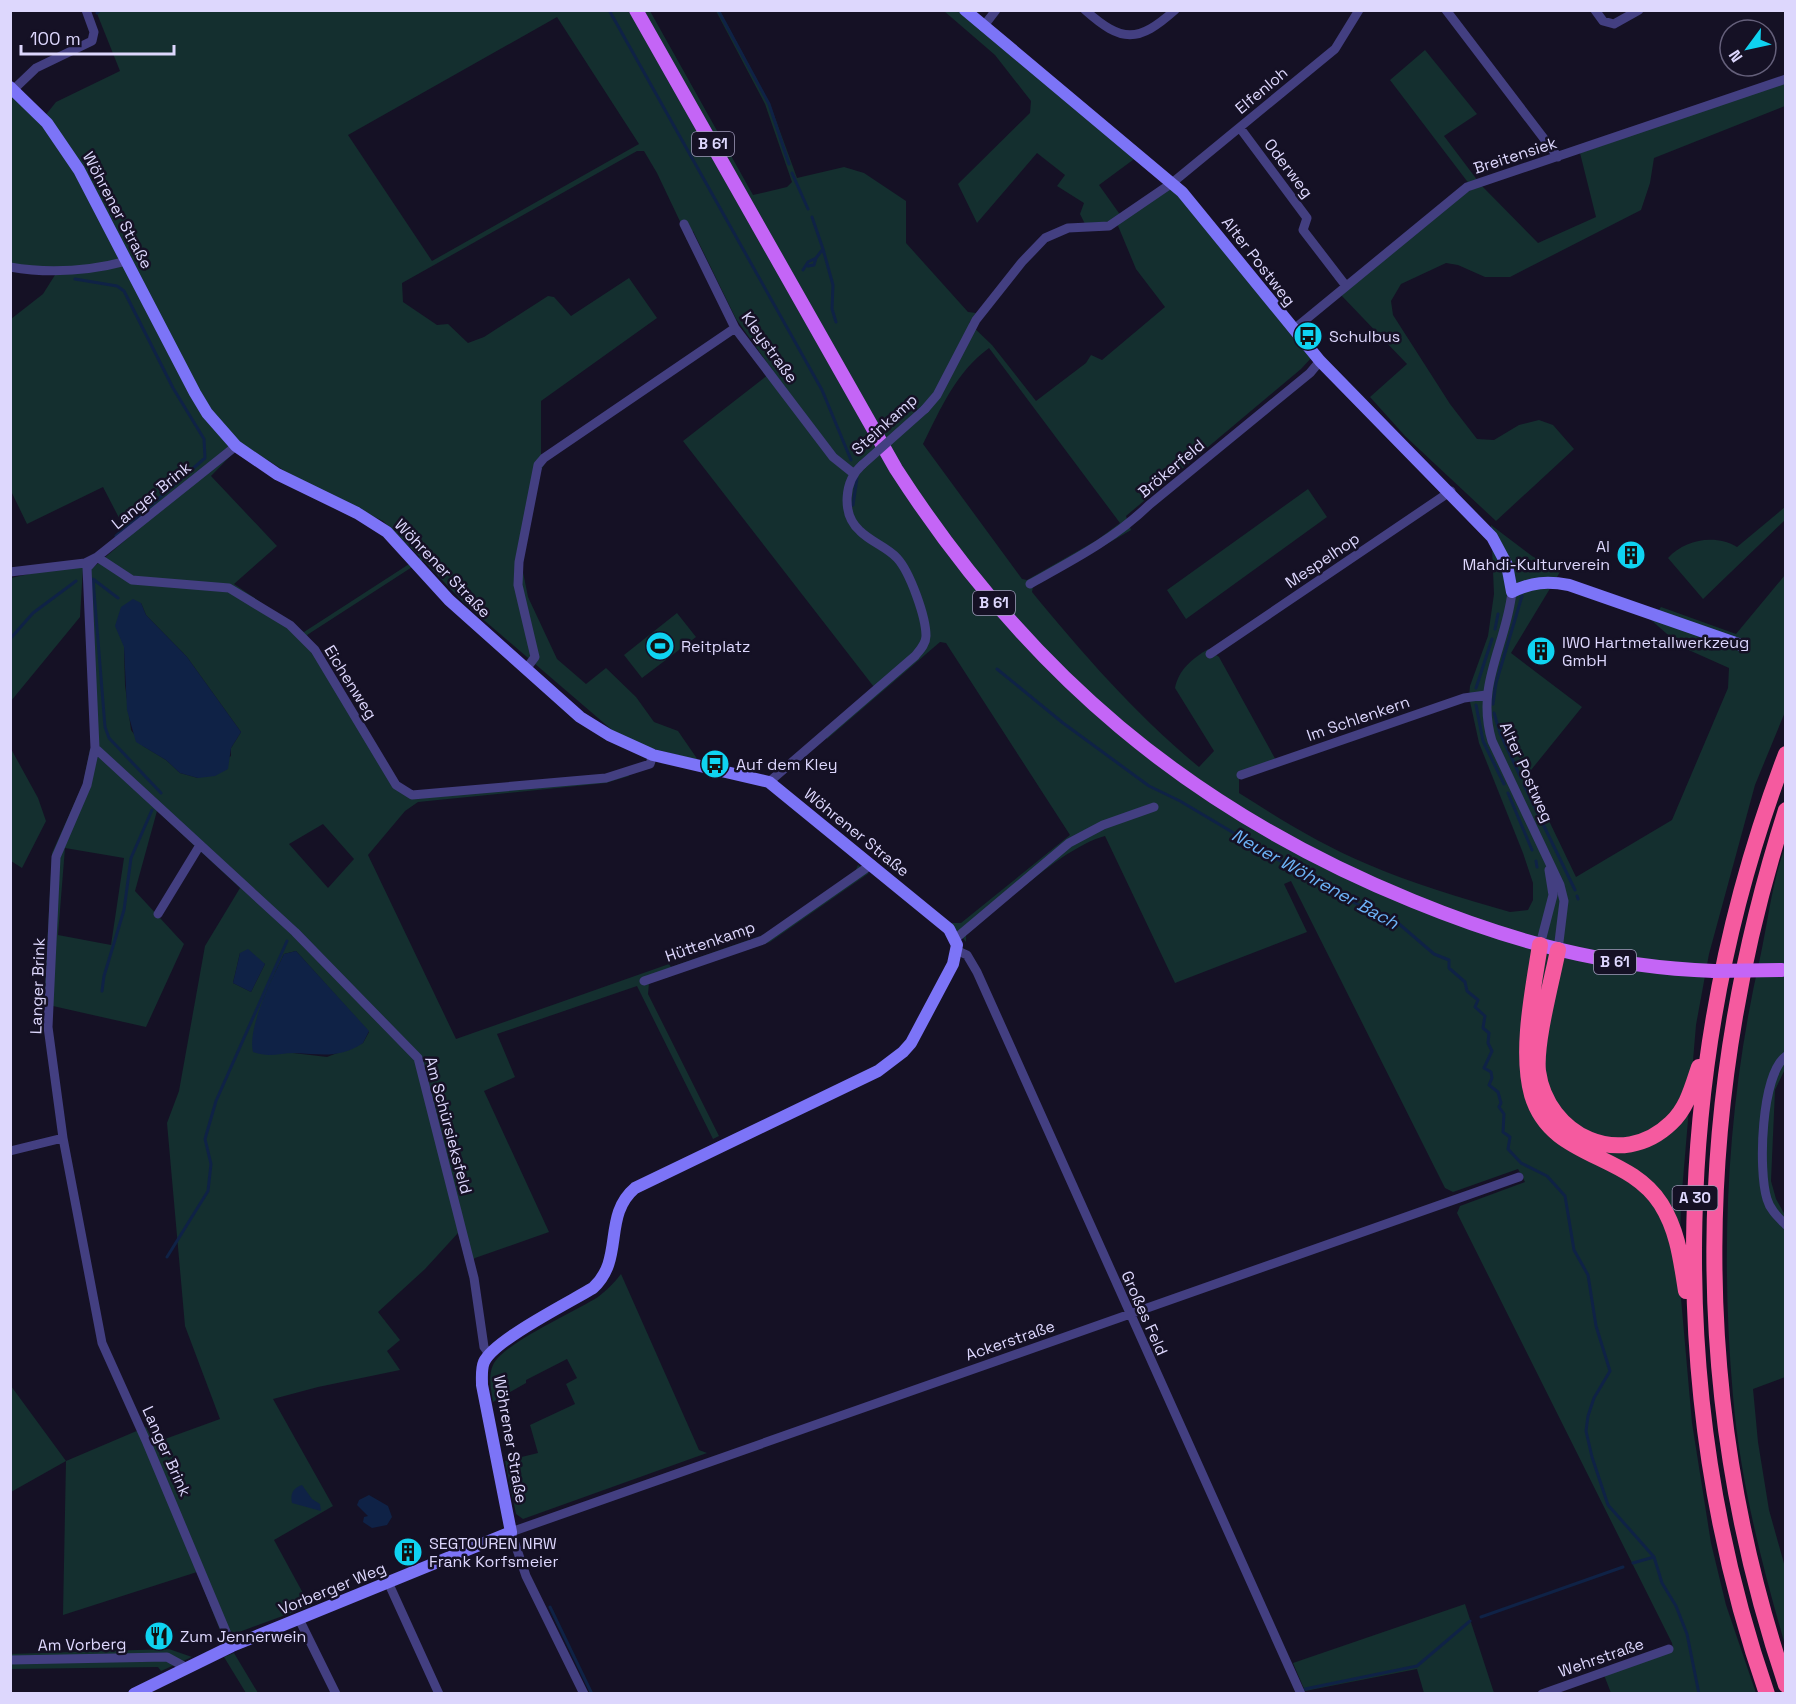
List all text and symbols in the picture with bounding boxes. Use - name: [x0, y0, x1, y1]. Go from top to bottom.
- scale bar: [21, 18, 174, 56]
- north arrow: [1718, 18, 1778, 78]
- text: 100 m: [30, 27, 81, 50]
- text: N: [1724, 46, 1748, 66]
- street label: Elfenloh: [1231, 62, 1292, 119]
- road number: B 61: [692, 132, 734, 156]
- street label: Breitensiek: [1471, 132, 1560, 179]
- street label: Oderweg: [1259, 134, 1318, 202]
- street label: Wöhrener Straße: [78, 148, 157, 272]
- street label: Alter Postweg: [1217, 212, 1300, 310]
- street label: Kleystraße: [737, 308, 802, 387]
- bus stop icon: Schulbus: [1292, 320, 1324, 352]
- place label: Schulbus: [1329, 326, 1400, 347]
- street label: Steinkamp: [847, 389, 922, 460]
- street label: Brökerfeld: [1134, 435, 1209, 502]
- street label: Langer Brink: [107, 457, 196, 534]
- street label: Wöhrener Straße: [390, 514, 495, 622]
- street label: Mespelhop: [1281, 528, 1364, 593]
- place label: Al Mahdi-Kulturverein: [1462, 536, 1610, 575]
- building icon: Al Mahdi-Kulturverein: [1615, 539, 1647, 571]
- road number: B 61: [973, 591, 1015, 615]
- sports icon: Reitplatz: [644, 630, 676, 662]
- place label: IWO Hartmetallwerkzeug GmbH: [1562, 632, 1749, 671]
- building icon: IWO Hartmetallwerkzeug GmbH: [1525, 635, 1557, 667]
- place label: Reitplatz: [681, 636, 750, 657]
- street label: Eichenweg: [319, 641, 382, 723]
- street label: Im Schlenkern: [1304, 691, 1412, 746]
- street label: Alter Postweg: [1495, 719, 1558, 826]
- bus stop icon: Auf dem Kley: [699, 748, 731, 780]
- place label: Auf dem Kley: [736, 754, 838, 775]
- street label: Wöhrener Straße: [800, 783, 914, 881]
- water label: Neuer Wöhrener Bach: [1228, 823, 1404, 934]
- street label: Hüttenkamp: [662, 916, 758, 967]
- street label: Langer Brink: [25, 937, 50, 1035]
- road number: B 61: [1594, 950, 1636, 974]
- street label: Am Schürsieksfeld: [420, 1054, 477, 1196]
- road number: A 30: [1672, 1186, 1718, 1210]
- street label: Großes Feld: [1117, 1268, 1173, 1359]
- street label: Ackerstraße: [963, 1315, 1058, 1366]
- street label: Wöhrener Straße: [489, 1373, 532, 1505]
- street label: Langer Brink: [137, 1403, 196, 1500]
- place label: SEGTOUREN NRW Frank Korfsmeier: [429, 1533, 559, 1572]
- building icon: SEGTOUREN NRW Frank Korfsmeier: [392, 1536, 424, 1568]
- street label: Vorberger Weg: [275, 1557, 389, 1620]
- restaurant icon: Zum Jennerwein: [143, 1620, 175, 1652]
- place label: Zum Jennerwein: [180, 1626, 306, 1647]
- street label: Am Vorberg: [37, 1633, 127, 1656]
- street label: Wehrstraße: [1556, 1633, 1647, 1682]

